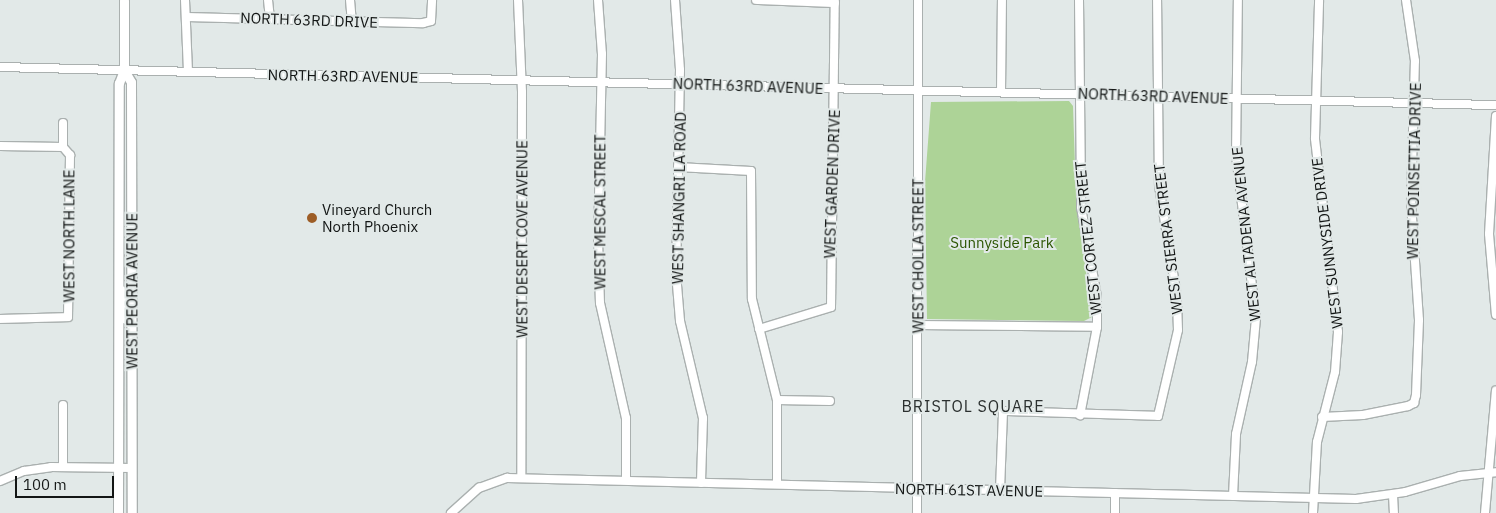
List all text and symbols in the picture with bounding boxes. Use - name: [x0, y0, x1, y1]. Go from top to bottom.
- street label: NORTH 63RD DRIVE: [240, 9, 378, 31]
- street label: NORTH 63RD AVENUE: [267, 66, 419, 86]
- street label: NORTH 63RD AVENUE: [672, 74, 824, 98]
- street label: WEST POINSETTIA DRIVE: [1403, 83, 1425, 259]
- street label: NORTH 63RD AVENUE: [1077, 84, 1229, 108]
- street label: WEST GARDEN DRIVE: [820, 109, 844, 259]
- street label: WEST SHANGRI LA ROAD: [668, 112, 690, 284]
- street label: WEST MESCAL STREET: [591, 134, 609, 290]
- street label: WEST DESERT COVE AVENUE: [513, 140, 531, 338]
- street label: WEST ALTADENA AVENUE: [1228, 146, 1264, 322]
- street label: WEST SUNNYSIDE DRIVE: [1308, 157, 1346, 329]
- street label: WEST CORTEZ STREET: [1071, 160, 1105, 316]
- street label: WEST SIERRA STREET: [1150, 163, 1186, 315]
- street label: WEST NORTH LANE: [60, 170, 78, 302]
- street label: WEST CHOLLA STREET: [909, 179, 927, 333]
- place label: Vineyard Church North Phoenix: [322, 200, 432, 235]
- marker: Vineyard Church North Phoenix: [306, 212, 318, 224]
- street label: WEST PEORIA AVENUE: [123, 213, 141, 369]
- park label: Sunnyside Park: [950, 234, 1054, 252]
- district label: BRISTOL SQUARE: [900, 396, 1046, 416]
- scale bar: [18, 466, 116, 498]
- text: 100 m: [23, 475, 67, 494]
- street label: NORTH 61ST AVENUE: [895, 480, 1043, 500]

